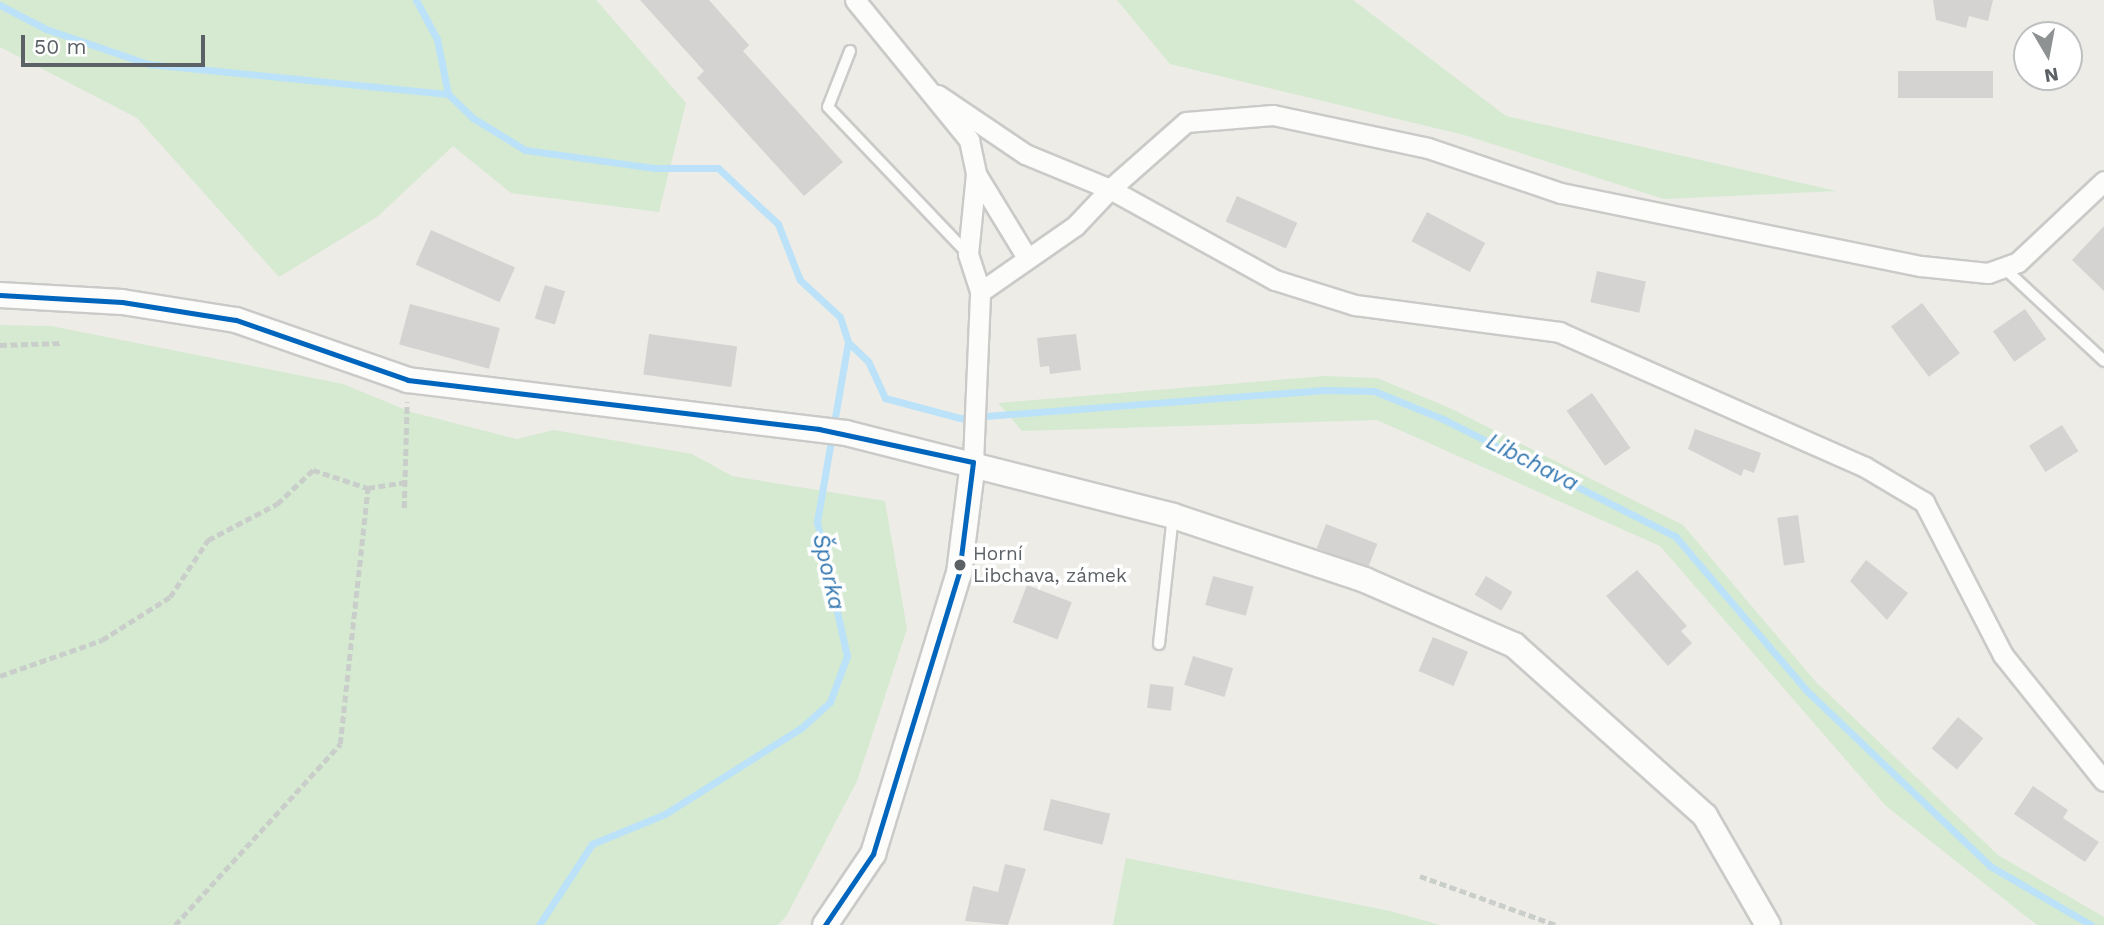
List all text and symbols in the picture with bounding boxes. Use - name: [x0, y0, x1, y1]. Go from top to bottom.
- scale bar: [24, 21, 208, 65]
- north arrow: [2013, 21, 2083, 91]
- text: 50 m: [34, 34, 86, 59]
- text: N: [2042, 63, 2060, 88]
- water label: Libchava: [1481, 428, 1583, 498]
- water label: Šporka: [806, 531, 850, 613]
- place label: Horní Libchava, zámek: [973, 543, 1127, 587]
- marker: Horní Libchava, zámek: [953, 558, 967, 572]

